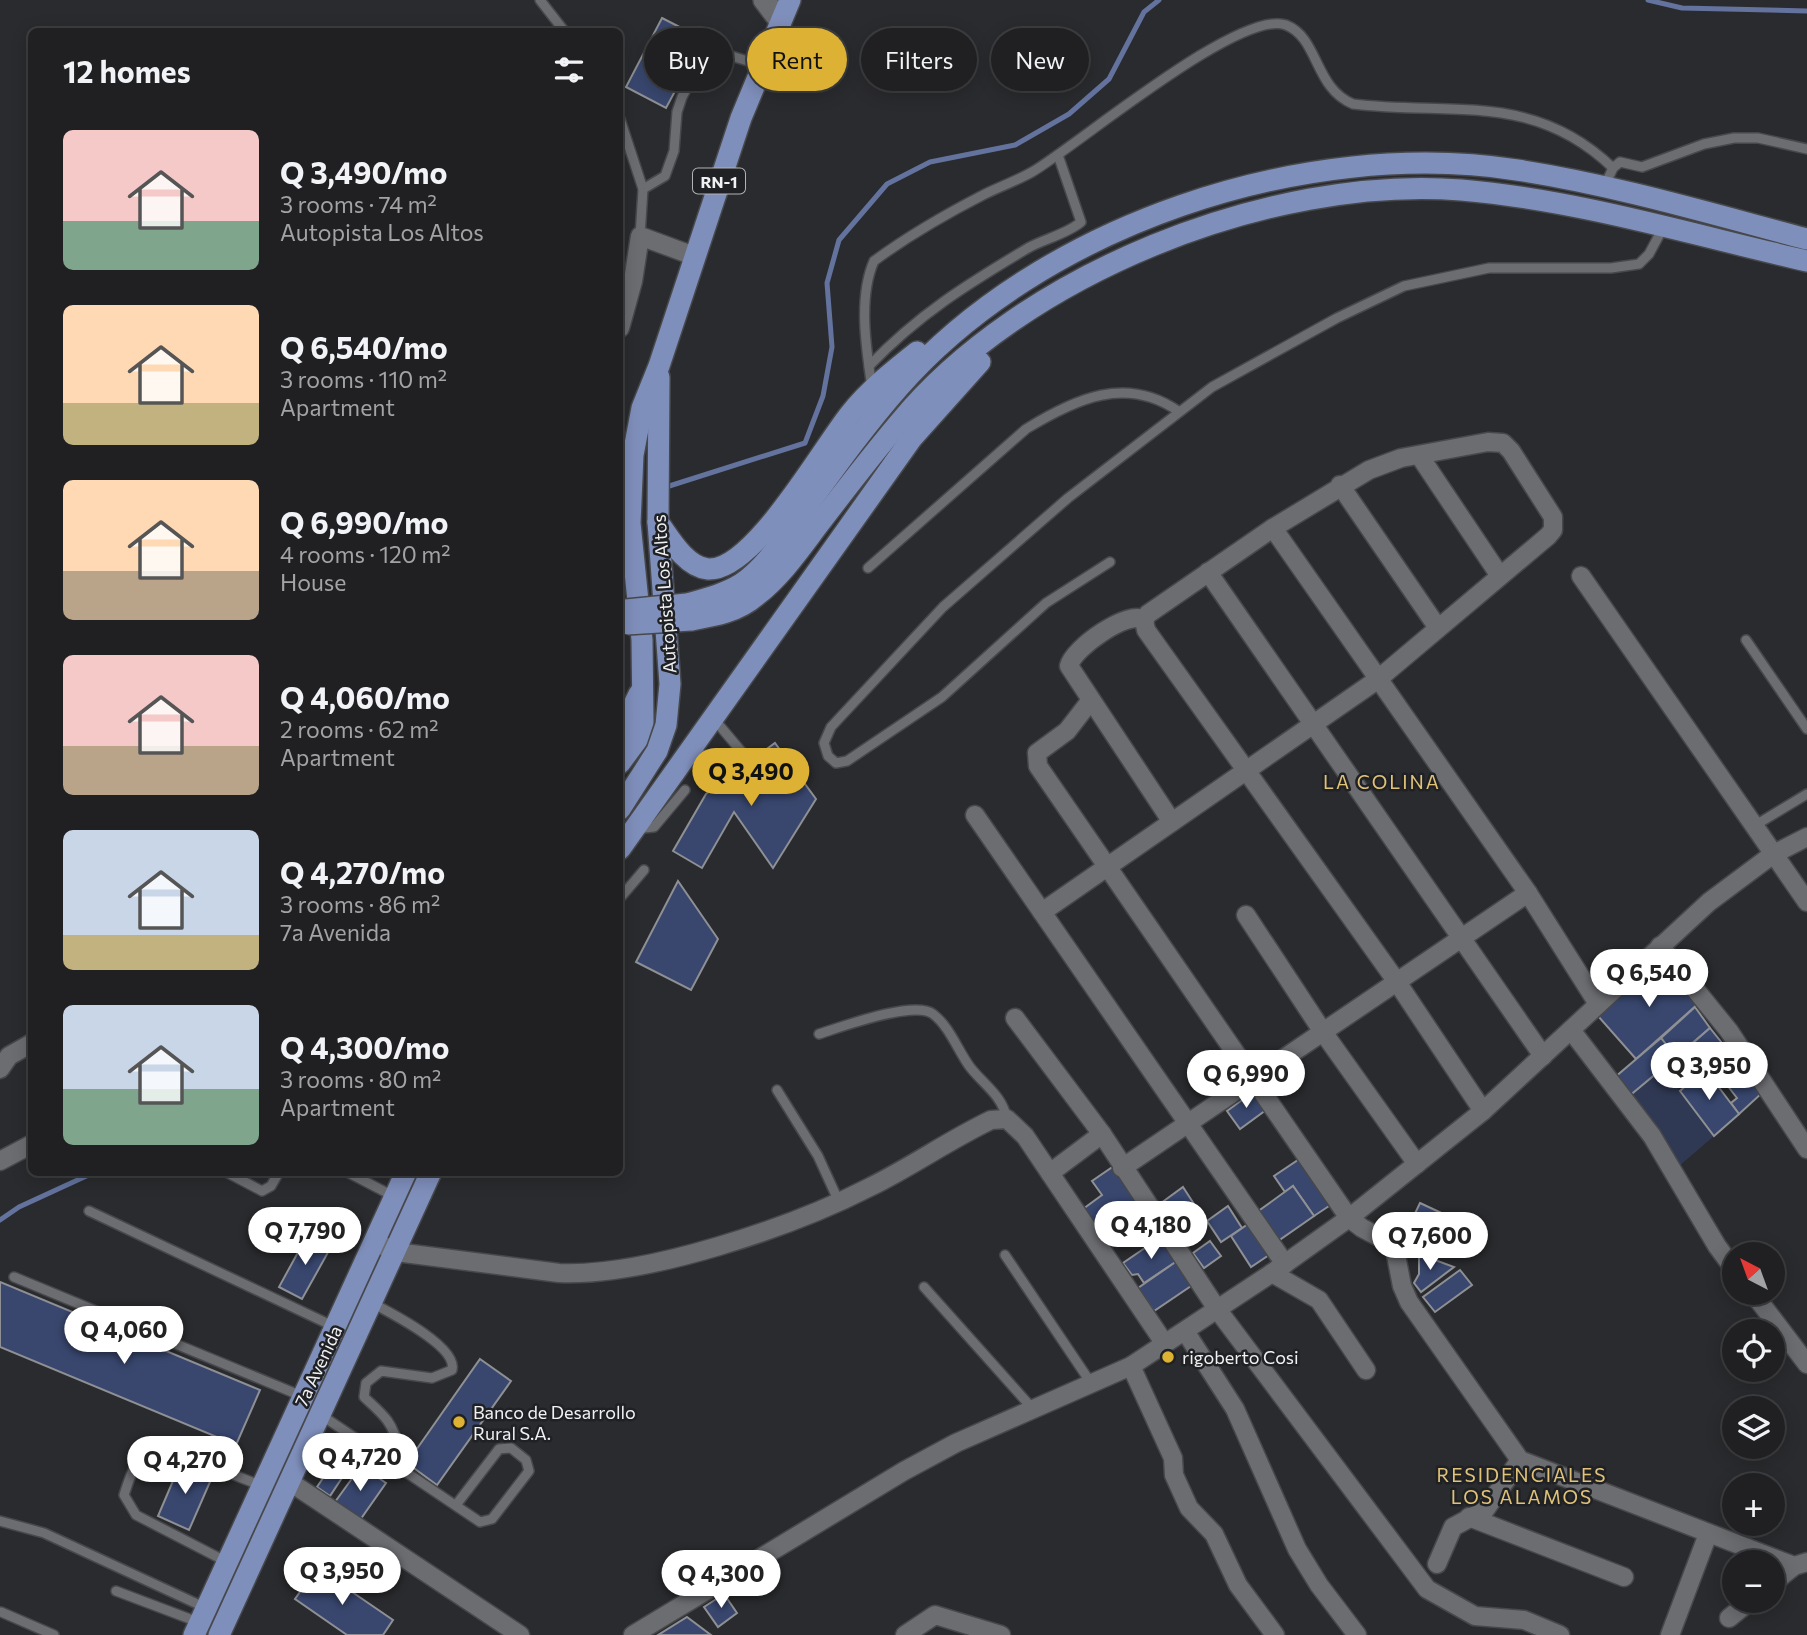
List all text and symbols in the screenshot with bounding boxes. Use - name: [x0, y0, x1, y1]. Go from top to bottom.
- chip: Buy: [644, 28, 733, 91]
- chip: Rent: [747, 28, 847, 91]
- chip: Filters: [861, 28, 977, 91]
- chip: New: [991, 28, 1089, 91]
- icon: filters: [550, 51, 588, 89]
- text: 12 homes: [63, 52, 191, 89]
- text: Q 3,490/mo: [280, 153, 447, 190]
- icon: home: [119, 158, 203, 242]
- road number: RN-1: [693, 168, 745, 194]
- text: 3 rooms · 74 m²: [280, 190, 437, 218]
- text: Autopista Los Altos: [280, 218, 484, 246]
- text: Q 6,540/mo: [280, 328, 448, 365]
- icon: home: [119, 333, 203, 417]
- text: 3 rooms · 110 m²: [280, 365, 447, 393]
- text: Apartment: [280, 393, 395, 421]
- text: Q 6,990/mo: [280, 503, 448, 540]
- icon: home: [119, 508, 203, 592]
- street label: Autopista Los Altos: [647, 514, 681, 674]
- text: 4 rooms · 120 m²: [280, 540, 451, 568]
- text: House: [280, 568, 346, 596]
- text: Q 4,060/mo: [280, 678, 450, 715]
- icon: home: [119, 683, 203, 767]
- text: 2 rooms · 62 m²: [280, 715, 439, 743]
- text: Apartment: [280, 743, 395, 771]
- pin: Q 3,490: [686, 748, 816, 808]
- text: Q 3,490: [708, 757, 794, 785]
- district label: LA COLINA: [1323, 770, 1441, 793]
- text: Q 4,270/mo: [280, 853, 445, 890]
- icon: home: [119, 858, 203, 942]
- text: 3 rooms · 86 m²: [280, 890, 440, 918]
- text: 7a Avenida: [280, 918, 391, 946]
- pin: Q 6,540: [1584, 950, 1714, 1009]
- text: Q 6,540: [1606, 958, 1692, 986]
- text: Q 4,300/mo: [280, 1028, 449, 1065]
- icon: home: [119, 1033, 203, 1117]
- pin: Q 3,950: [1644, 1042, 1774, 1102]
- pin: Q 6,990: [1181, 1050, 1311, 1110]
- text: Q 3,950: [1667, 1051, 1751, 1079]
- text: Q 6,990: [1203, 1059, 1289, 1087]
- text: 3 rooms · 80 m²: [280, 1065, 441, 1093]
- text: Apartment: [280, 1093, 395, 1121]
- pin: Q 4,180: [1086, 1202, 1216, 1261]
- pin: Q 7,790: [240, 1208, 370, 1267]
- text: Q 4,180: [1110, 1210, 1192, 1238]
- pin: Q 7,600: [1365, 1212, 1495, 1272]
- text: Q 7,790: [264, 1216, 346, 1244]
- text: Q 7,600: [1388, 1221, 1472, 1249]
- north arrow: [1722, 1242, 1785, 1306]
- map controls: [1722, 1242, 1785, 1613]
- pin: Q 4,060: [59, 1306, 189, 1366]
- text: Q 4,060: [80, 1315, 168, 1343]
- button: locate: [1722, 1319, 1785, 1382]
- street label: 7a Avenida: [290, 1322, 346, 1410]
- place label: rigoberto Cosi: [1182, 1346, 1299, 1368]
- marker: rigoberto Cosi: [1160, 1349, 1176, 1365]
- button: layers: [1722, 1396, 1785, 1459]
- place label: Banco de Desarrollo Rural S.A.: [473, 1401, 636, 1444]
- marker: Banco de Desarrollo Rural S.A.: [451, 1414, 467, 1430]
- pin: Q 4,720: [295, 1434, 425, 1493]
- pin: Q 4,270: [120, 1436, 250, 1496]
- text: Q 4,720: [318, 1442, 402, 1470]
- text: Q 4,270: [143, 1445, 227, 1473]
- district label: RESIDENCIALES LOS ALAMOS: [1437, 1463, 1607, 1508]
- button: +: [1722, 1473, 1785, 1536]
- pin: Q 3,950: [277, 1548, 407, 1607]
- pin: Q 4,300: [656, 1550, 786, 1610]
- button: −: [1722, 1550, 1785, 1613]
- text: Q 3,950: [300, 1556, 384, 1584]
- text: Q 4,300: [678, 1559, 764, 1587]

